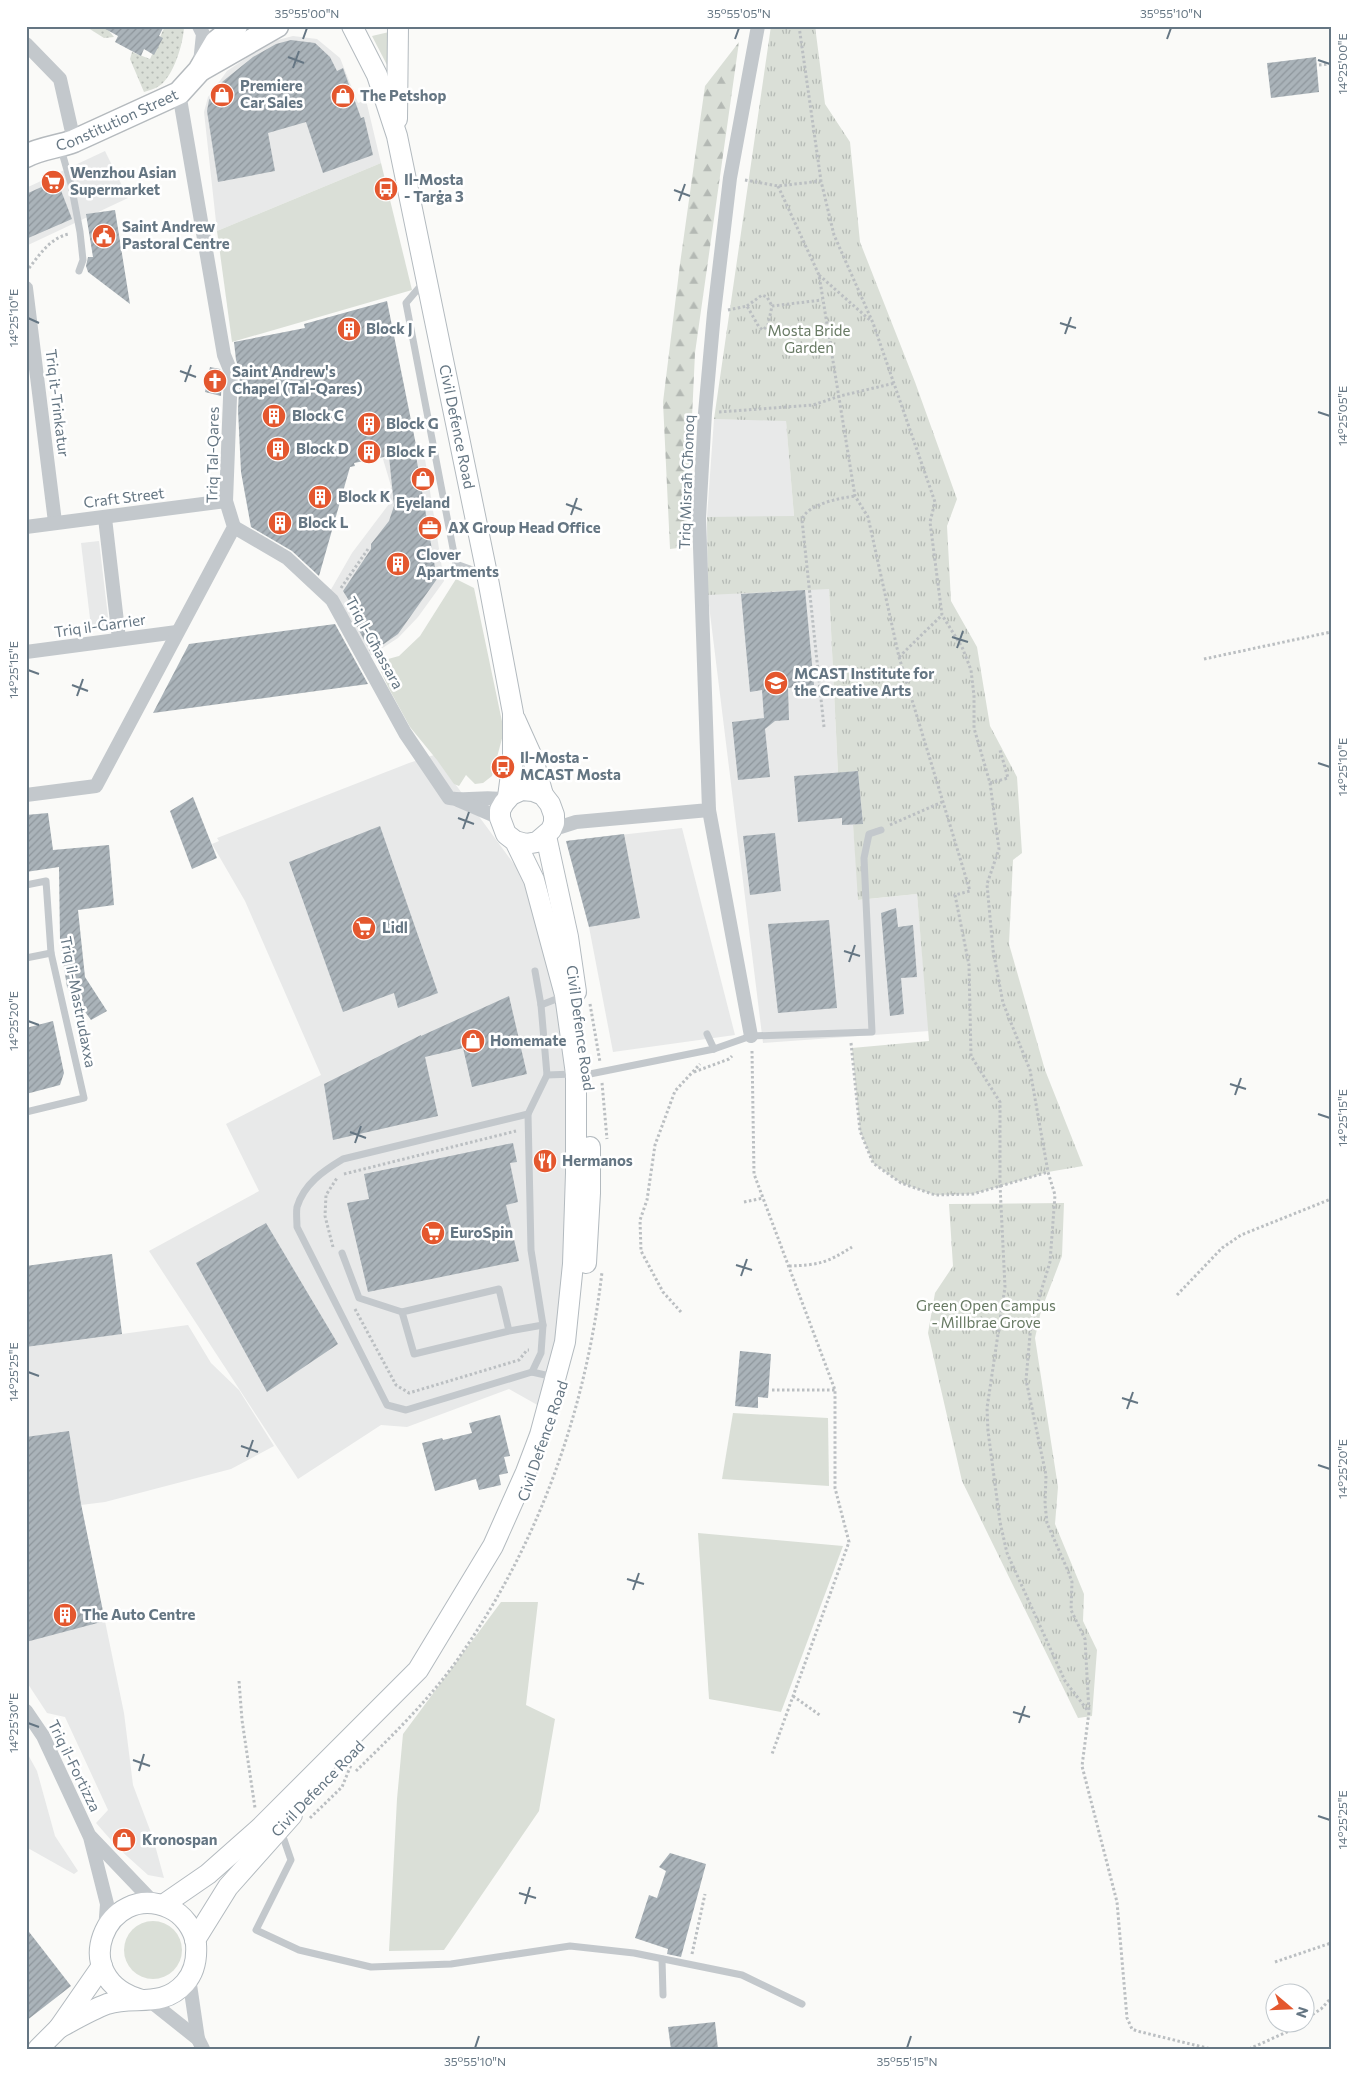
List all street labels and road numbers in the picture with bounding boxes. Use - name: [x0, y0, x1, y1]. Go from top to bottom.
- street label: Constitution Street: [54, 85, 181, 154]
- street label: Triq it-Trinkatur: [42, 348, 74, 458]
- street label: Civil Defence Road: [436, 363, 479, 490]
- street label: Triq Tal-Qares: [202, 406, 222, 503]
- street label: Triq Misraħ Għonoq: [675, 414, 697, 550]
- street label: Craft Street: [82, 483, 165, 511]
- street label: Triq l-Għassara: [342, 593, 408, 692]
- street label: Triq il-Ġarrier: [53, 610, 147, 640]
- street label: Triq il-Mastrudaxxa: [57, 935, 101, 1069]
- street label: Civil Defence Road: [563, 964, 599, 1092]
- street label: Civil Defence Road: [513, 1378, 571, 1503]
- street label: Triq il-Fortizza: [45, 1717, 105, 1814]
- street label: Civil Defence Road: [267, 1737, 368, 1840]

